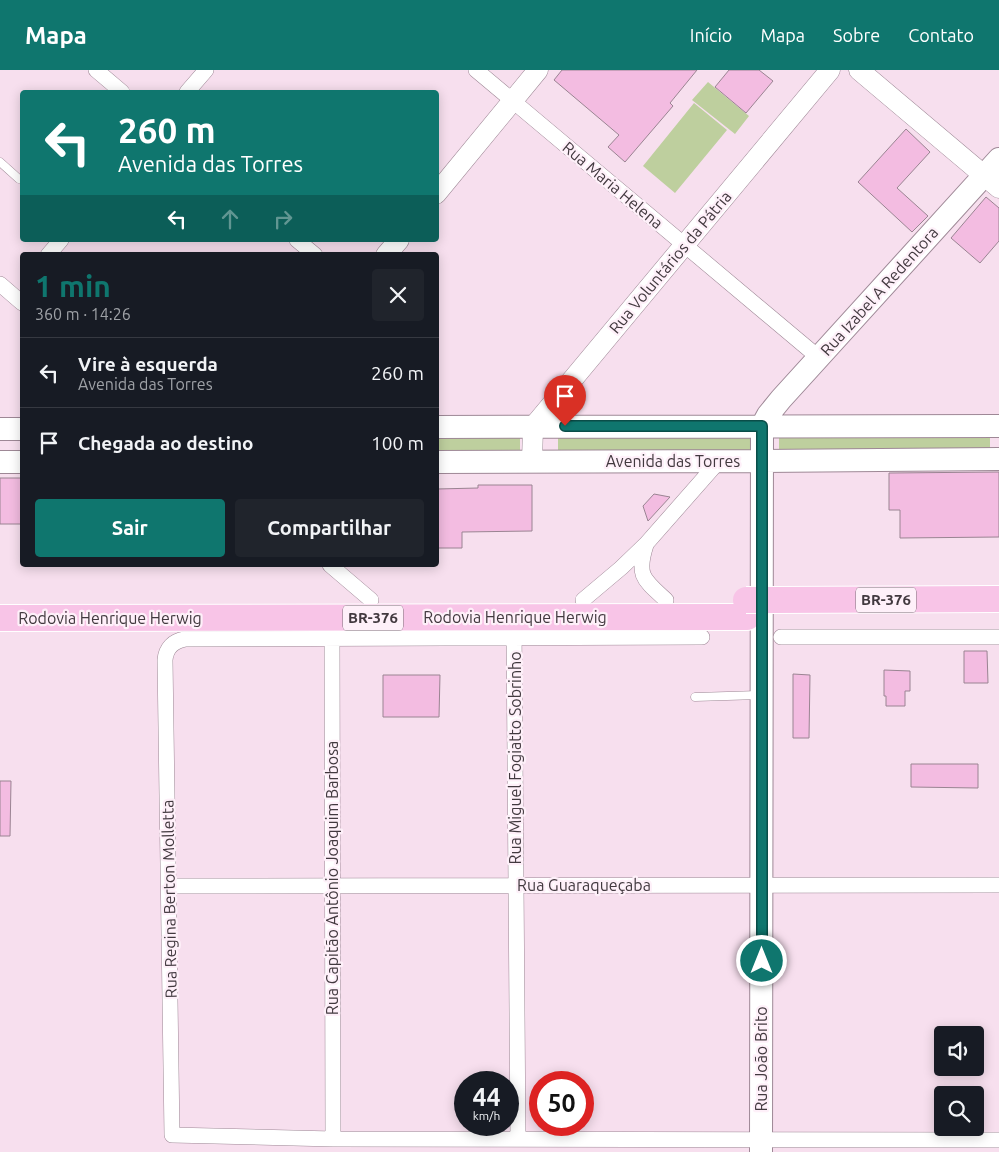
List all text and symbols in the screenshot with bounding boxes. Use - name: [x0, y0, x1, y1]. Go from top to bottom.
- text: Mapa: [25, 22, 87, 49]
- text: Início: [690, 25, 732, 45]
- text: Mapa: [760, 25, 805, 45]
- text: Sobre: [833, 25, 880, 45]
- text: Contato: [908, 25, 974, 45]
- icon: left: [35, 110, 100, 175]
- text: 260 m: [118, 110, 216, 150]
- street label: Rua Maria Helena: [559, 138, 667, 232]
- text: Avenida das Torres: [118, 151, 303, 176]
- street label: Rua Voluntários da Pátria: [605, 187, 735, 337]
- icon: left: [163, 205, 191, 233]
- icon: ahead: [216, 205, 244, 233]
- icon: right: [269, 205, 297, 233]
- street label: Rua Izabel A Redentora: [817, 223, 941, 359]
- text: 1 min: [35, 269, 111, 303]
- button: close: [372, 269, 424, 321]
- text: 360 m · 14:26: [35, 305, 131, 323]
- text: Vire à esquerda: [78, 353, 218, 375]
- icon: left: [35, 359, 63, 387]
- text: 260 m: [371, 362, 424, 384]
- text: Avenida das Torres: [78, 375, 213, 393]
- pin: [544, 375, 586, 426]
- icon: arrive: [551, 382, 579, 410]
- icon: arrive: [35, 429, 63, 457]
- text: Chegada ao destino: [78, 432, 254, 454]
- text: 100 m: [371, 432, 424, 454]
- street label: Avenida das Torres: [606, 452, 740, 470]
- button: Sair: [35, 499, 225, 557]
- button: Compartilhar: [235, 499, 424, 557]
- road number: BR-376: [856, 588, 916, 612]
- road number: BR-376: [343, 606, 403, 630]
- street label: Rodovia Henrique Herwig: [423, 608, 607, 626]
- street label: Rodovia Henrique Herwig: [18, 609, 202, 627]
- street label: Rua Miguel Fogiatto Sobrinho: [506, 651, 524, 865]
- street label: Rua Capitão Antônio Joaquim Barbosa: [323, 741, 341, 1015]
- street label: Rua Regina Berton Molletta: [158, 800, 180, 998]
- street label: Rua Guaraqueçaba: [517, 876, 651, 894]
- position arrow: [735, 934, 787, 986]
- street label: Rua João Brito: [752, 1006, 770, 1112]
- map controls: [934, 1026, 984, 1136]
- button: sound: [934, 1026, 984, 1076]
- speed limit sign: 50: [529, 1071, 594, 1136]
- text: 44: [472, 1083, 501, 1111]
- button: search: [934, 1086, 984, 1136]
- text: km/h: [473, 1109, 500, 1122]

